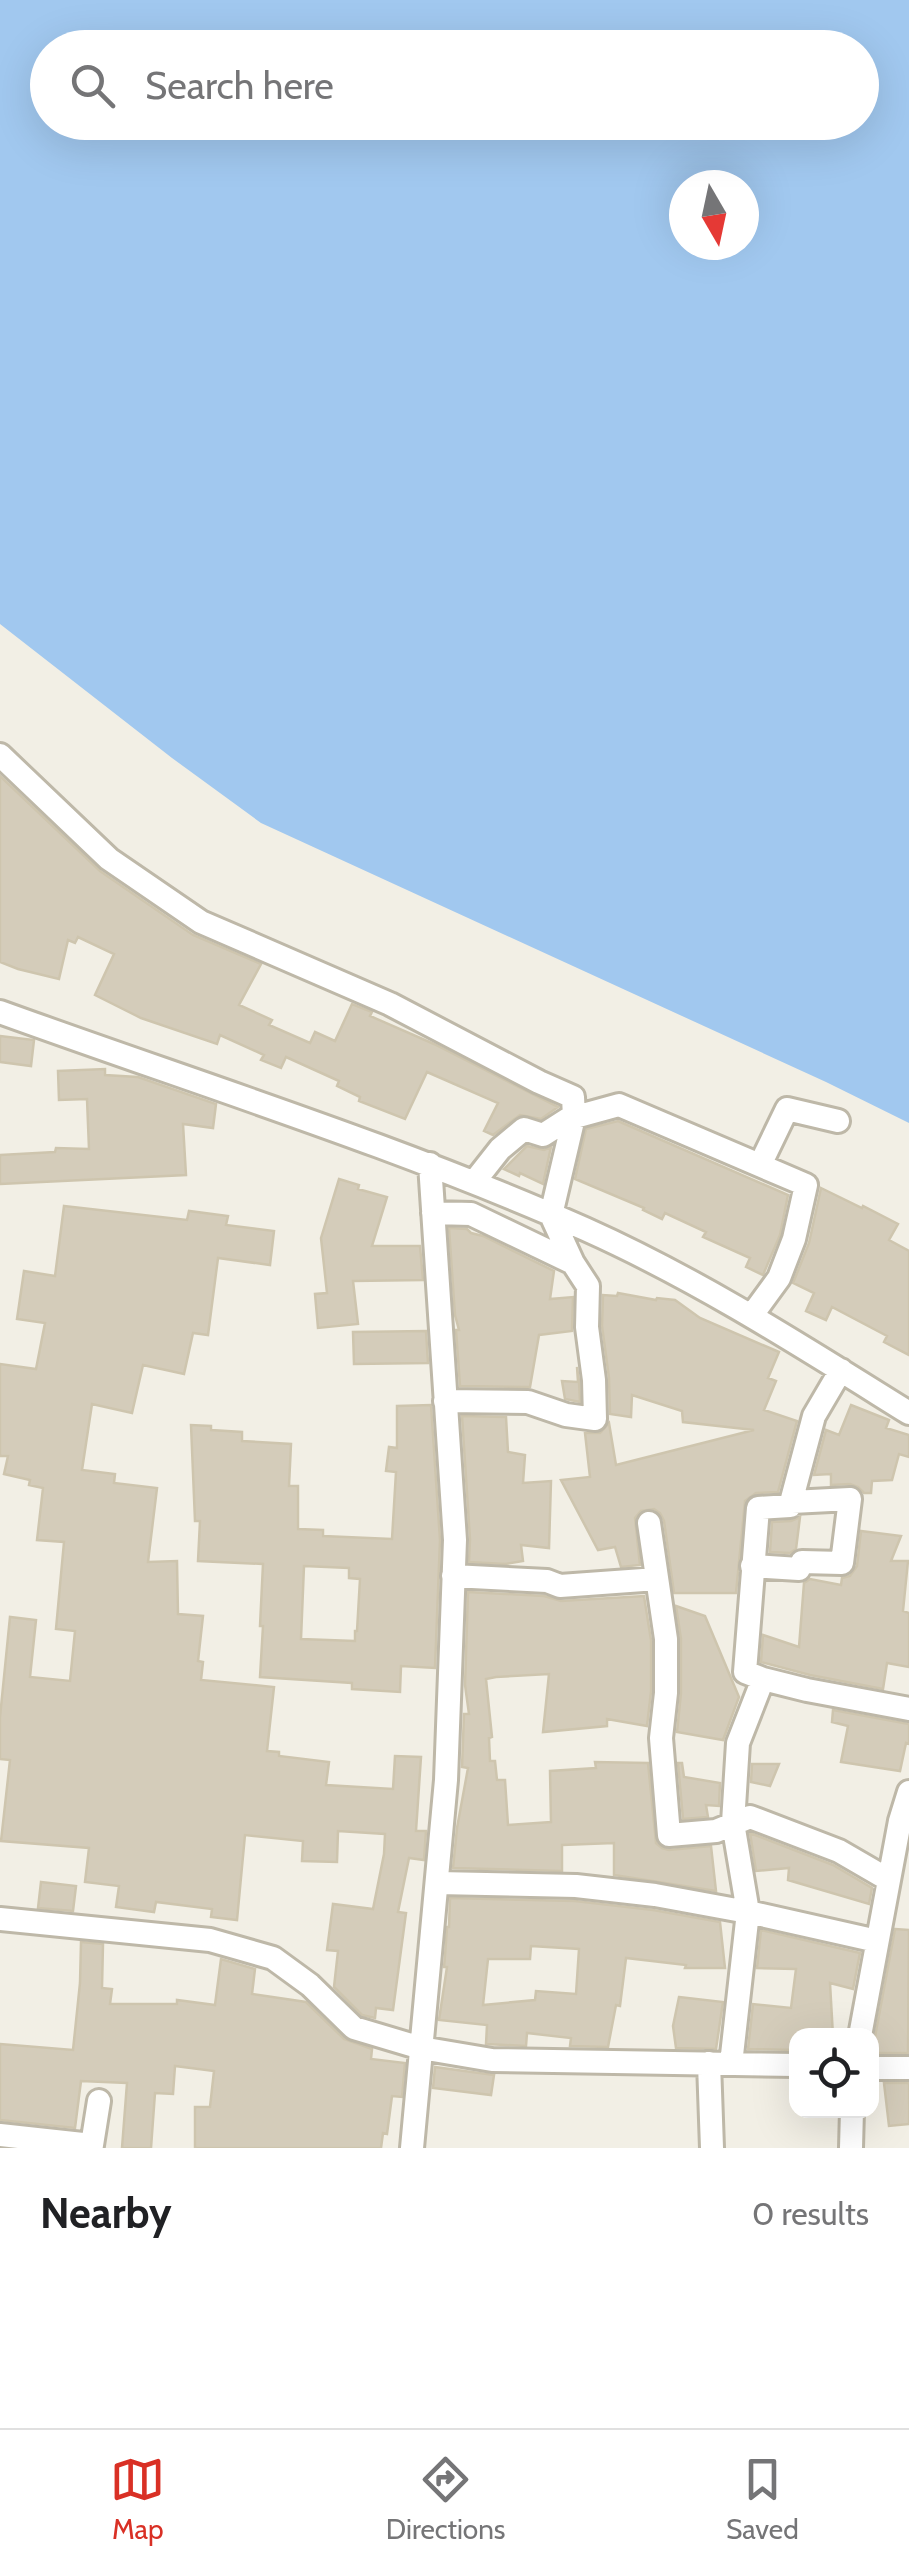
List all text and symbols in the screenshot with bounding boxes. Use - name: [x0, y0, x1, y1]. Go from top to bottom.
- search box: [30, 30, 879, 140]
- icon: search: [65, 58, 120, 113]
- text: Search here: [145, 62, 334, 109]
- north arrow: [669, 170, 759, 260]
- map controls: [789, 2028, 879, 2118]
- button: locate: [789, 2028, 879, 2118]
- text: Nearby: [40, 2187, 172, 2239]
- text: 0 results: [752, 2194, 869, 2233]
- tab: Map: [110, 2452, 165, 2546]
- tab: Directions: [386, 2452, 505, 2546]
- tab: Saved: [726, 2452, 799, 2546]

